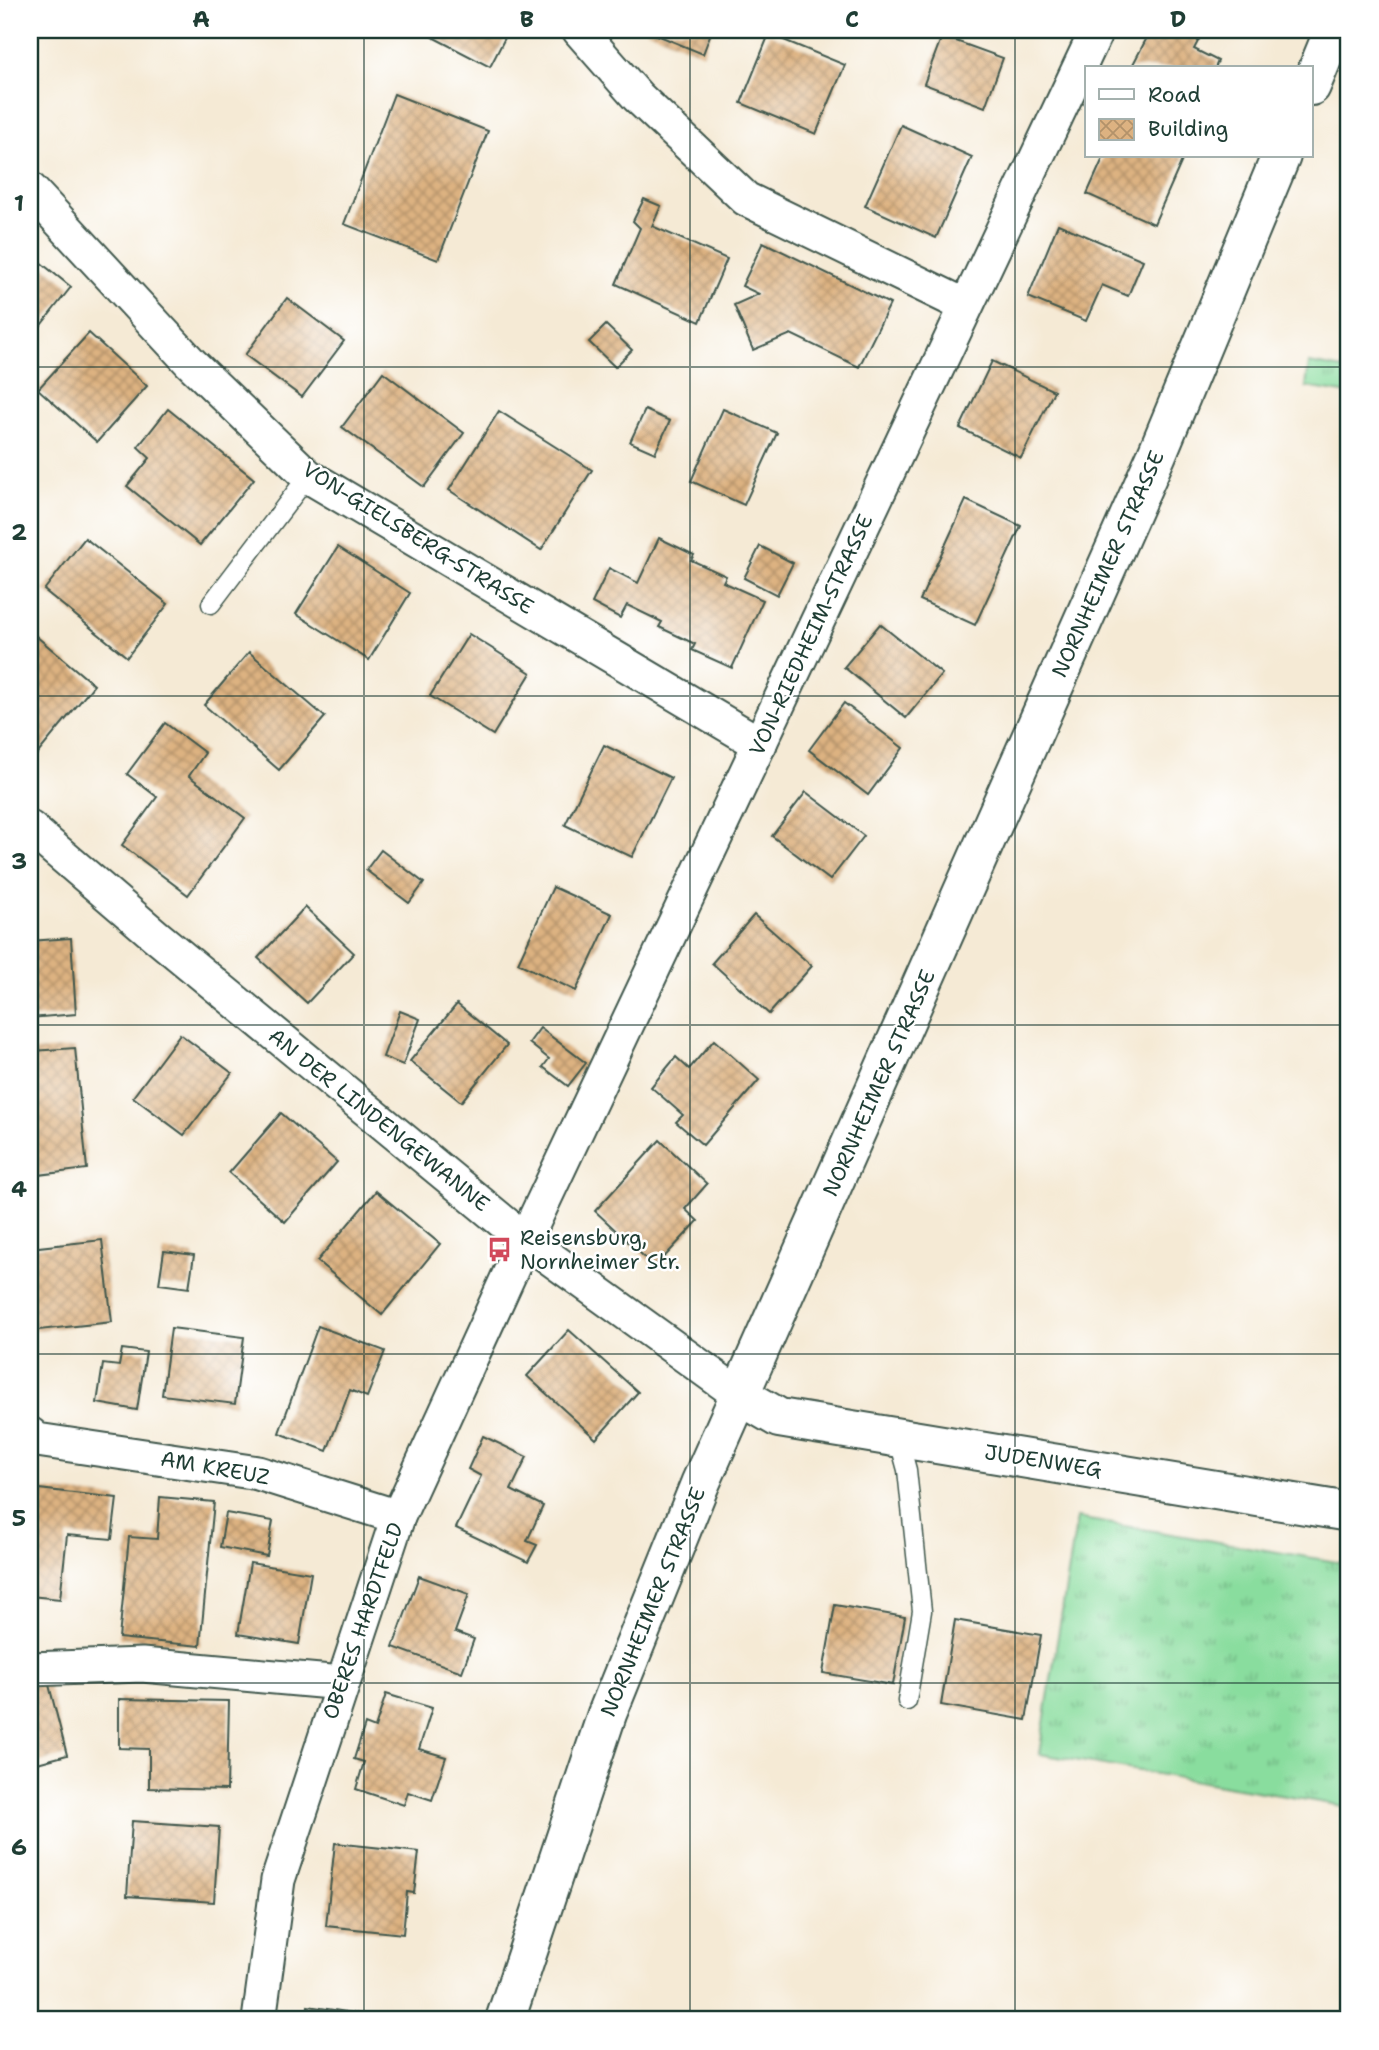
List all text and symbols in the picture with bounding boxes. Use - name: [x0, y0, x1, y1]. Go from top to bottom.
- text: A: [192, 4, 210, 34]
- text: B: [520, 4, 534, 34]
- text: C: [845, 4, 859, 34]
- text: D: [1170, 4, 1186, 34]
- legend: [1085, 66, 1312, 158]
- text: Road: [1148, 81, 1201, 109]
- text: Building: [1148, 115, 1228, 143]
- text: 1: [14, 188, 24, 218]
- street label: NORNHEIMER STRASSE: [1045, 446, 1171, 682]
- street label: VON-GIELSBERG-STRASSE: [297, 455, 539, 621]
- street label: VON-RIEDHEIM-STRASSE: [743, 510, 879, 760]
- text: 2: [11, 517, 27, 547]
- text: 3: [11, 846, 27, 876]
- street label: NORNHEIMER STRASSE: [816, 965, 942, 1201]
- street label: AN DER LINDENGEWANNE: [263, 1022, 495, 1218]
- text: 4: [11, 1174, 27, 1204]
- place label: Reisensburg, Nornheimer Str.: [520, 1224, 680, 1276]
- bus stop icon: Reisensburg, Nornheimer Str.: [486, 1236, 514, 1264]
- street label: JUDENWEG: [982, 1438, 1104, 1484]
- street label: AM KREUZ: [158, 1445, 272, 1491]
- street label: NORNHEIMER STRASSE: [594, 1483, 712, 1721]
- text: 5: [12, 1503, 26, 1533]
- street label: OBERES HARDTFELD: [316, 1519, 410, 1723]
- text: 6: [11, 1832, 27, 1862]

